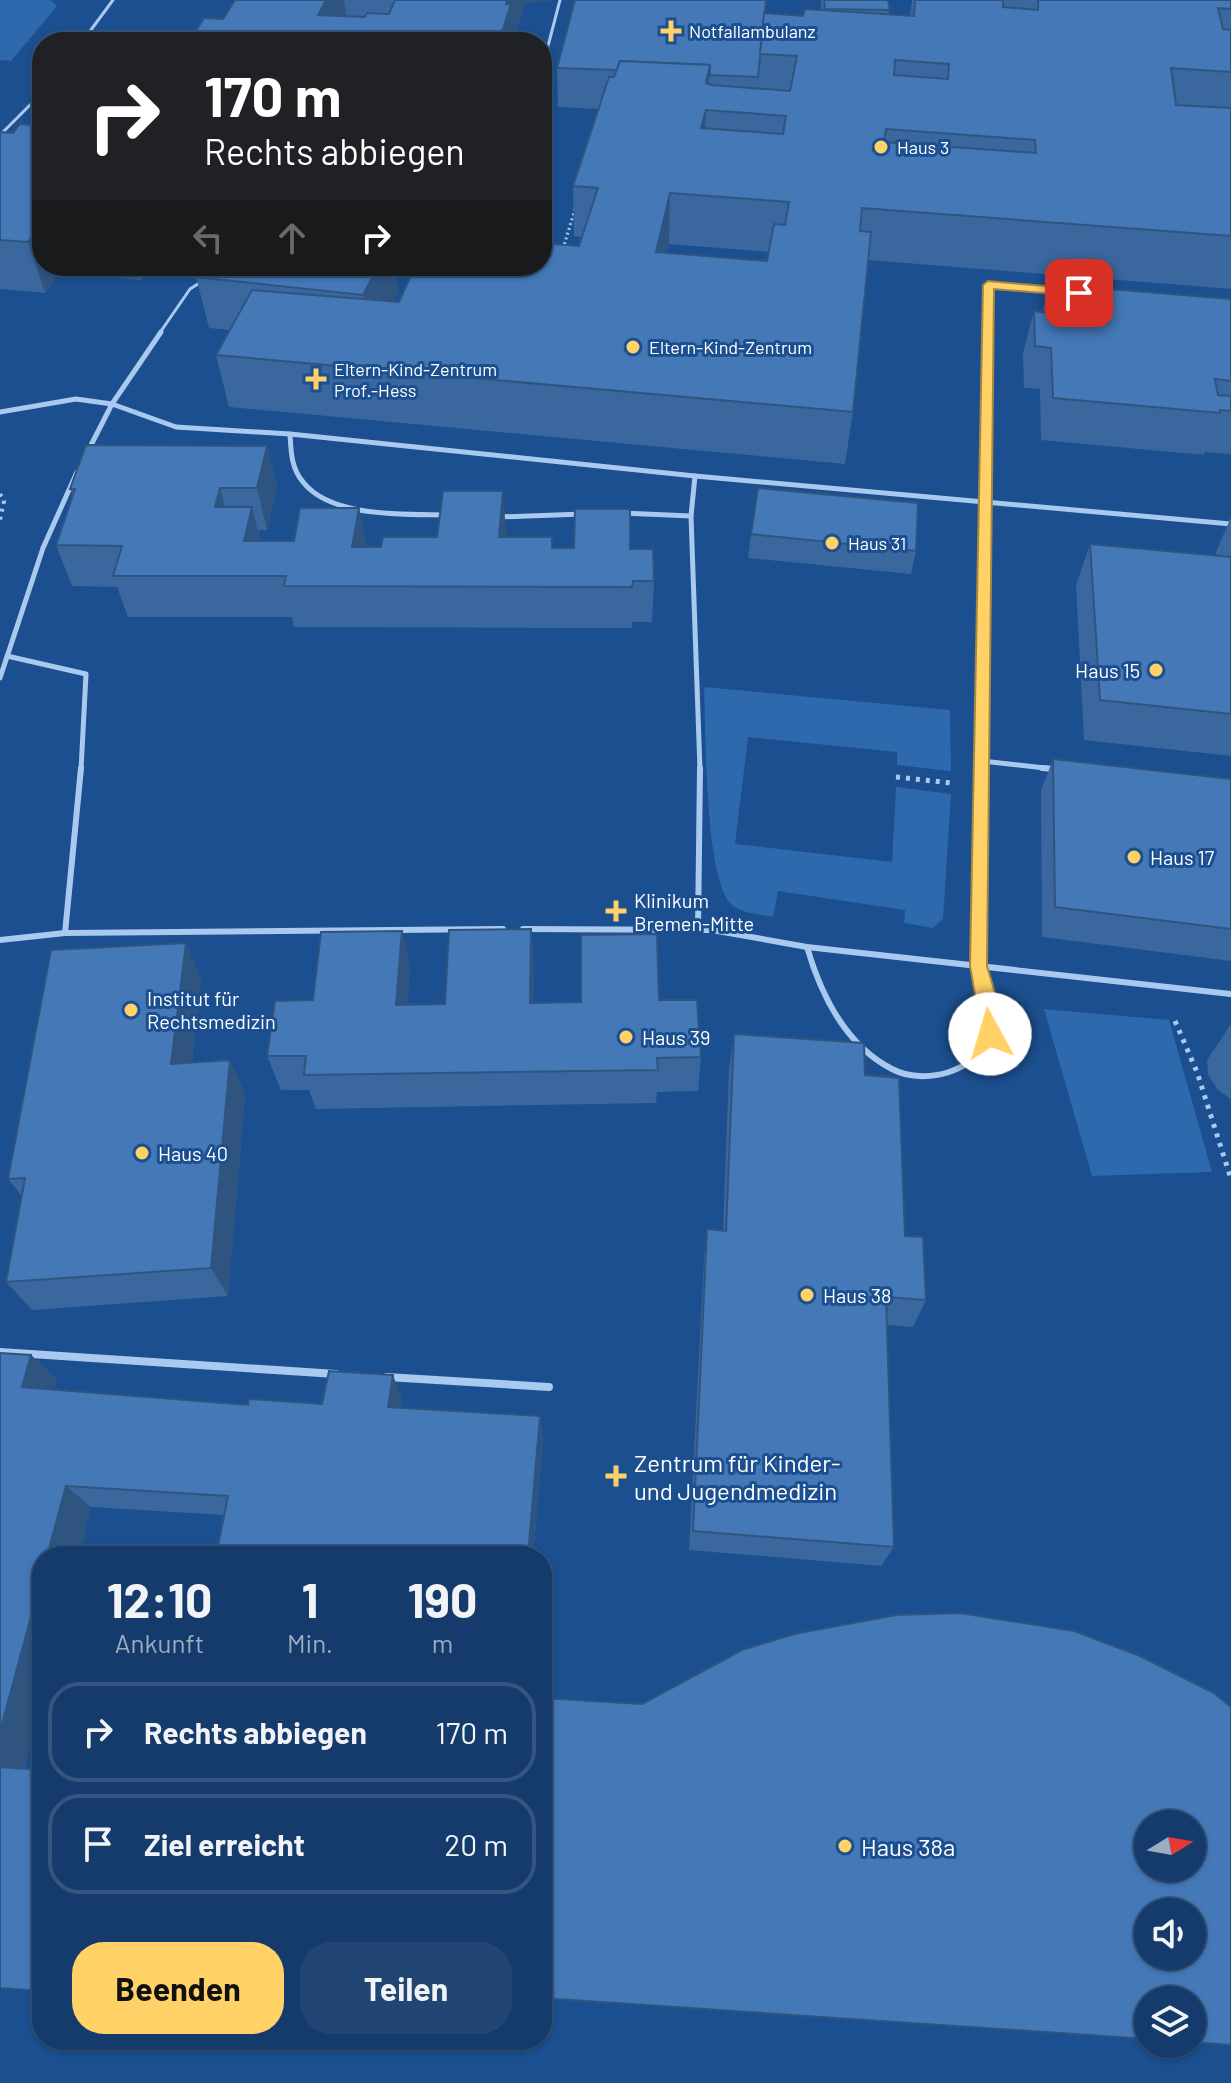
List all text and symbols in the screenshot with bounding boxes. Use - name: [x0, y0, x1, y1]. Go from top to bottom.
- marker: Notfallambulanz: [660, 20, 682, 42]
- place label: Notfallambulanz: [689, 20, 816, 42]
- text: 170 m: [204, 61, 341, 128]
- icon: right: [72, 64, 176, 168]
- text: Rechts abbiegen: [204, 129, 465, 172]
- place label: Haus 3: [897, 136, 949, 158]
- marker: Haus 3: [872, 138, 890, 156]
- icon: left: [186, 216, 230, 260]
- icon: ahead: [270, 216, 314, 260]
- icon: right: [354, 216, 398, 260]
- pin: [1045, 259, 1113, 327]
- icon: arrive: [1057, 271, 1101, 315]
- place label: Eltern-Kind-Zentrum: [649, 336, 812, 358]
- marker: Eltern-Kind-Zentrum: [624, 338, 642, 356]
- place label: Eltern-Kind-Zentrum Prof.-Hess: [334, 358, 497, 401]
- marker: Eltern-Kind-Zentrum Prof.-Hess: [305, 368, 327, 390]
- place label: Haus 31: [848, 532, 906, 554]
- marker: Haus 31: [823, 534, 841, 552]
- place label: Haus 15: [1075, 658, 1140, 682]
- marker: Haus 15: [1147, 661, 1165, 679]
- place label: Haus 17: [1150, 845, 1215, 869]
- marker: Haus 17: [1125, 848, 1143, 866]
- place label: Klinikum Bremen-Mitte: [634, 888, 754, 935]
- marker: Klinikum Bremen-Mitte: [605, 900, 627, 922]
- place label: Institut für Rechtsmedizin: [147, 986, 276, 1033]
- position arrow: [948, 992, 1032, 1076]
- marker: Institut für Rechtsmedizin: [122, 1001, 140, 1019]
- place label: Haus 39: [642, 1025, 710, 1049]
- marker: Haus 39: [617, 1028, 635, 1046]
- place label: Haus 40: [158, 1141, 228, 1165]
- marker: Haus 40: [133, 1144, 151, 1162]
- place label: Haus 38: [823, 1283, 891, 1307]
- marker: Haus 38: [798, 1286, 816, 1304]
- place label: Zentrum für Kinder- und Jugendmedizin: [634, 1448, 840, 1505]
- marker: Zentrum für Kinder- und Jugendmedizin: [605, 1465, 627, 1487]
- text: 12:10: [107, 1570, 212, 1628]
- text: 1: [301, 1570, 318, 1628]
- text: 190: [408, 1570, 477, 1628]
- text: Ankunft: [115, 1627, 204, 1658]
- text: Min.: [287, 1627, 333, 1658]
- text: m: [432, 1627, 453, 1658]
- icon: right: [76, 1710, 120, 1754]
- text: Rechts abbiegen: [144, 1714, 367, 1750]
- text: 170 m: [436, 1714, 508, 1750]
- north arrow: [1134, 1810, 1206, 1882]
- map controls: [1134, 1810, 1206, 2058]
- icon: arrive: [76, 1822, 120, 1866]
- text: Ziel erreicht: [144, 1826, 305, 1862]
- text: 20 m: [444, 1826, 508, 1862]
- place label: Haus 38a: [861, 1832, 955, 1861]
- marker: Haus 38a: [836, 1837, 854, 1855]
- button: sound: [1134, 1898, 1206, 1970]
- button: Beenden: [72, 1942, 284, 2034]
- button: Teilen: [300, 1942, 512, 2034]
- button: layers: [1134, 1986, 1206, 2058]

